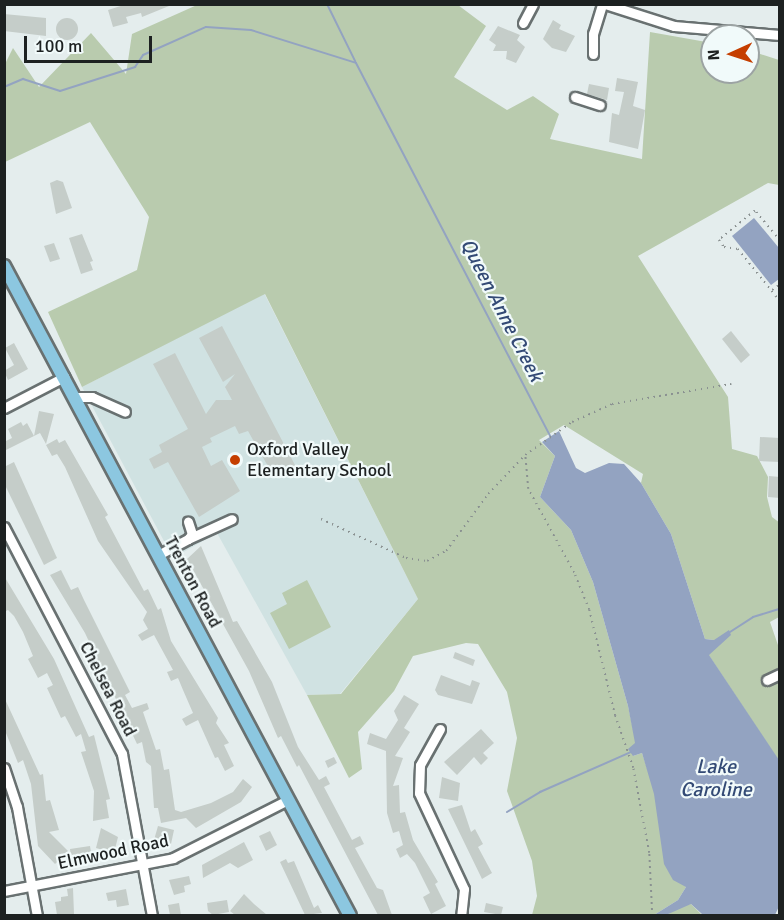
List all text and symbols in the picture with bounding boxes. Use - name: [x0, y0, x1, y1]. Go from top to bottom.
- scale bar: [27, 24, 154, 62]
- north arrow: [700, 24, 760, 84]
- text: 100 m: [35, 35, 82, 57]
- text: N: [704, 49, 724, 61]
- water label: Queen Anne Creek: [456, 235, 548, 385]
- place label: Oxford Valley Elementary School: [247, 439, 392, 482]
- marker: Oxford Valley Elementary School: [228, 453, 242, 467]
- street label: Trenton Road: [160, 532, 226, 632]
- street label: Chelsea Road: [75, 638, 141, 740]
- water label: Lake Caroline: [680, 755, 752, 802]
- street label: Elmwood Road: [55, 830, 171, 874]

